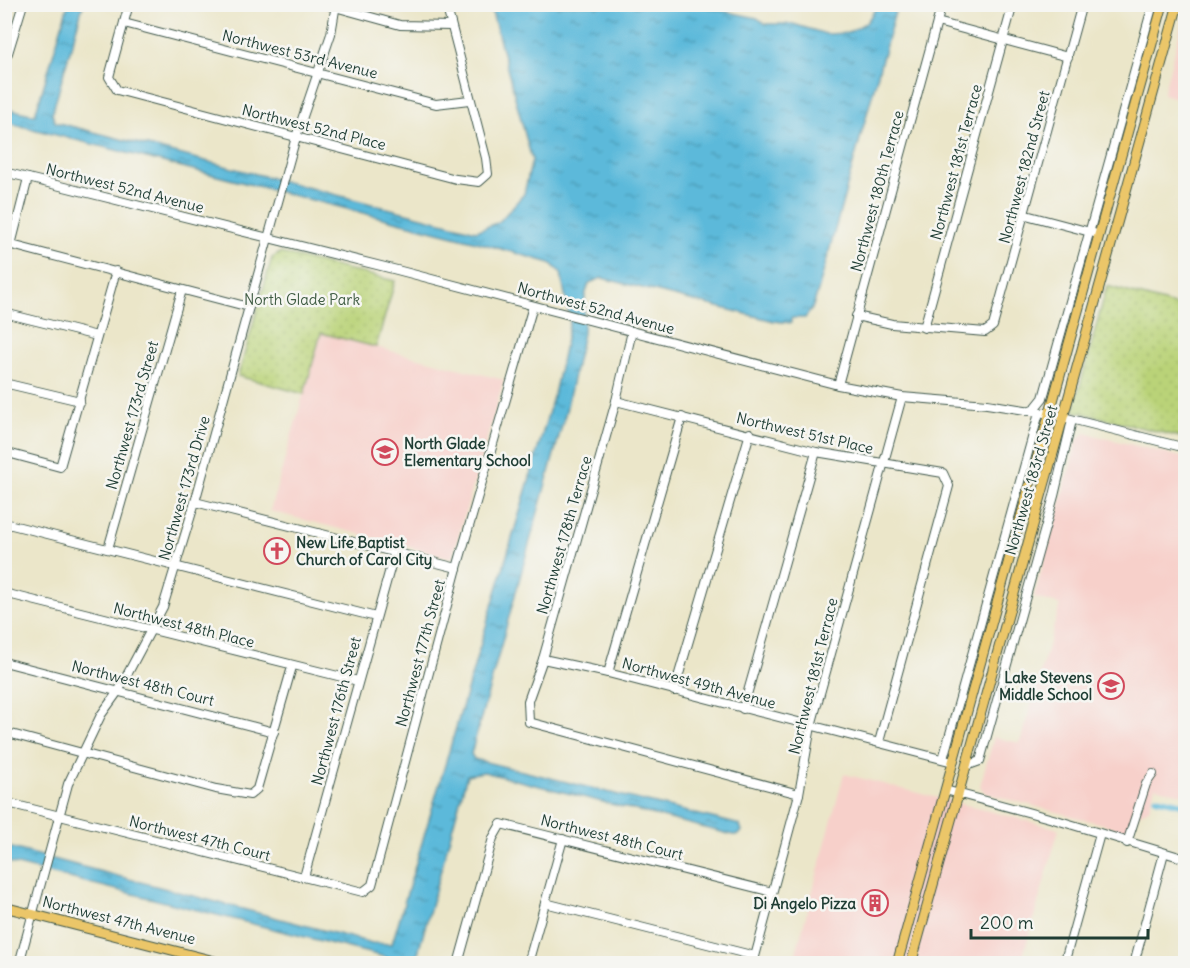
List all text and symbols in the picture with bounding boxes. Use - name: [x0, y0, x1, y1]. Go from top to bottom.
- street label: Northwest 53rd Avenue: [220, 25, 380, 83]
- street label: Northwest 181st Terrace: [926, 82, 986, 242]
- street label: Northwest 182nd Street: [994, 88, 1054, 246]
- street label: Northwest 52nd Place: [240, 100, 388, 154]
- street label: Northwest 180th Terrace: [846, 108, 908, 274]
- street label: Northwest 52nd Avenue: [44, 159, 206, 217]
- street label: Northwest 52nd Avenue: [515, 278, 677, 338]
- park label: North Glade Park: [244, 290, 360, 309]
- street label: Northwest 173rd Street: [102, 338, 162, 492]
- street label: Northwest 183rd Street: [1000, 403, 1062, 557]
- street label: Northwest 51st Place: [735, 408, 875, 458]
- street label: Northwest 173rd Drive: [154, 414, 214, 562]
- place label: North Glade Elementary School: [404, 434, 531, 471]
- school or university icon: North Glade Elementary School: [370, 437, 400, 467]
- street label: Northwest 178th Terrace: [532, 454, 596, 616]
- place label: New Life Baptist Church of Carol City: [296, 533, 432, 570]
- church icon: New Life Baptist Church of Carol City: [262, 536, 292, 566]
- street label: Northwest 177th Street: [391, 577, 449, 729]
- street label: Northwest 181st Terrace: [784, 596, 842, 756]
- street label: Northwest 48th Place: [112, 598, 256, 652]
- street label: Northwest 176th Street: [307, 635, 365, 787]
- street label: Northwest 49th Avenue: [620, 653, 778, 713]
- street label: Northwest 48th Court: [70, 656, 216, 710]
- place label: Lake Stevens Middle School: [999, 668, 1092, 704]
- school or university icon: Lake Stevens Middle School: [1096, 671, 1126, 701]
- street label: Northwest 48th Court: [539, 810, 685, 864]
- street label: Northwest 47th Court: [127, 811, 273, 865]
- building icon: Di Angelo Pizza: [860, 888, 890, 918]
- street label: Northwest 47th Avenue: [40, 892, 198, 948]
- place label: Di Angelo Pizza: [753, 894, 856, 914]
- scale bar: [971, 902, 1148, 940]
- text: 200 m: [980, 911, 1034, 934]

